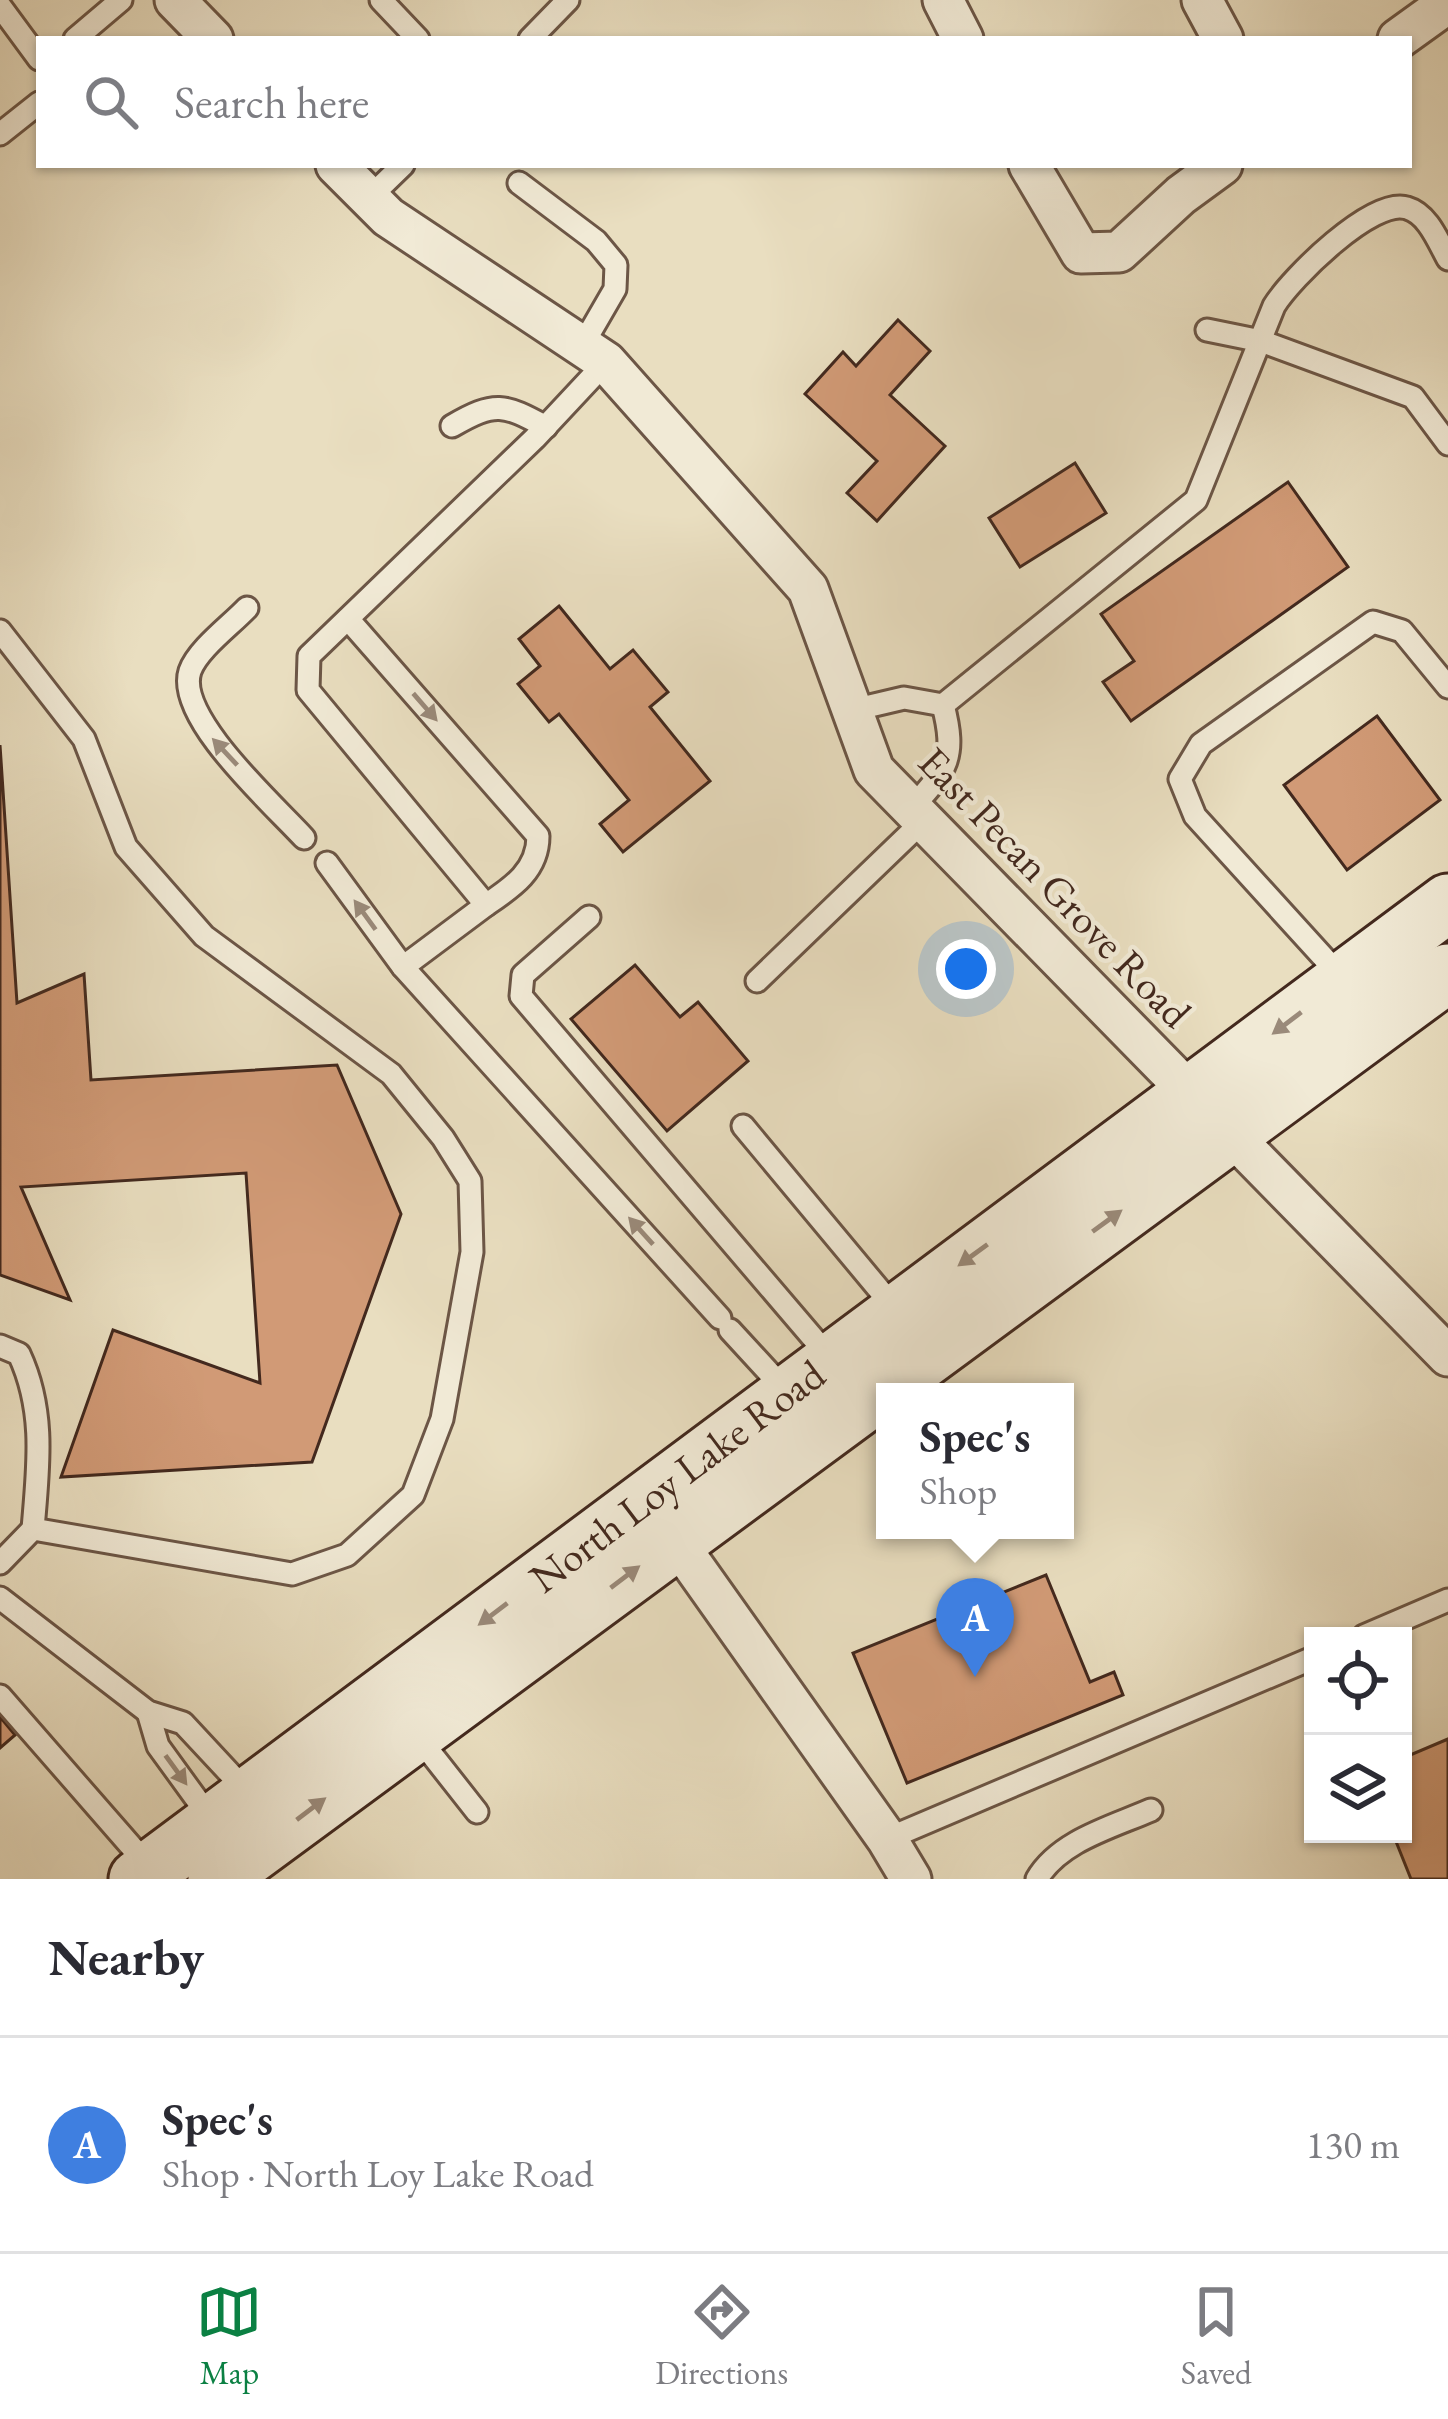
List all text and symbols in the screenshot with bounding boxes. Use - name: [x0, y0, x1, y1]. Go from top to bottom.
- search box: [36, 36, 1412, 168]
- icon: search: [78, 69, 144, 135]
- text: Search here: [174, 73, 369, 131]
- one-way arrow: [411, 692, 438, 722]
- street label: East Pecan Grove Road: [907, 735, 1204, 1040]
- one-way arrow: [212, 737, 240, 766]
- one-way arrow: [354, 899, 378, 931]
- your location: [936, 939, 996, 999]
- one-way arrow: [1271, 1011, 1302, 1035]
- one-way arrow: [1091, 1209, 1123, 1233]
- one-way arrow: [628, 1216, 655, 1245]
- one-way arrow: [957, 1243, 989, 1267]
- street label: North Loy Lake Road: [518, 1346, 836, 1605]
- popup: [876, 1383, 1074, 1539]
- text: Spec's: [919, 1407, 1031, 1465]
- text: Shop: [919, 1465, 997, 1516]
- one-way arrow: [609, 1566, 641, 1590]
- pin: A: [936, 1578, 1014, 1677]
- one-way arrow: [477, 1602, 508, 1626]
- map controls: [1304, 1627, 1412, 1843]
- button: locate: [1304, 1627, 1412, 1735]
- button: layers: [1304, 1735, 1412, 1843]
- one-way arrow: [164, 1754, 187, 1786]
- one-way arrow: [296, 1798, 327, 1822]
- text: Nearby: [48, 1924, 204, 1990]
- text: Spec's: [162, 2090, 273, 2148]
- text: A: [73, 2119, 101, 2170]
- text: 130 m: [1306, 2119, 1400, 2170]
- text: Shop · North Loy Lake Road: [162, 2148, 594, 2199]
- tab: Map: [196, 2279, 262, 2394]
- tab: Directions: [655, 2279, 788, 2394]
- tab: Saved: [1181, 2279, 1252, 2394]

